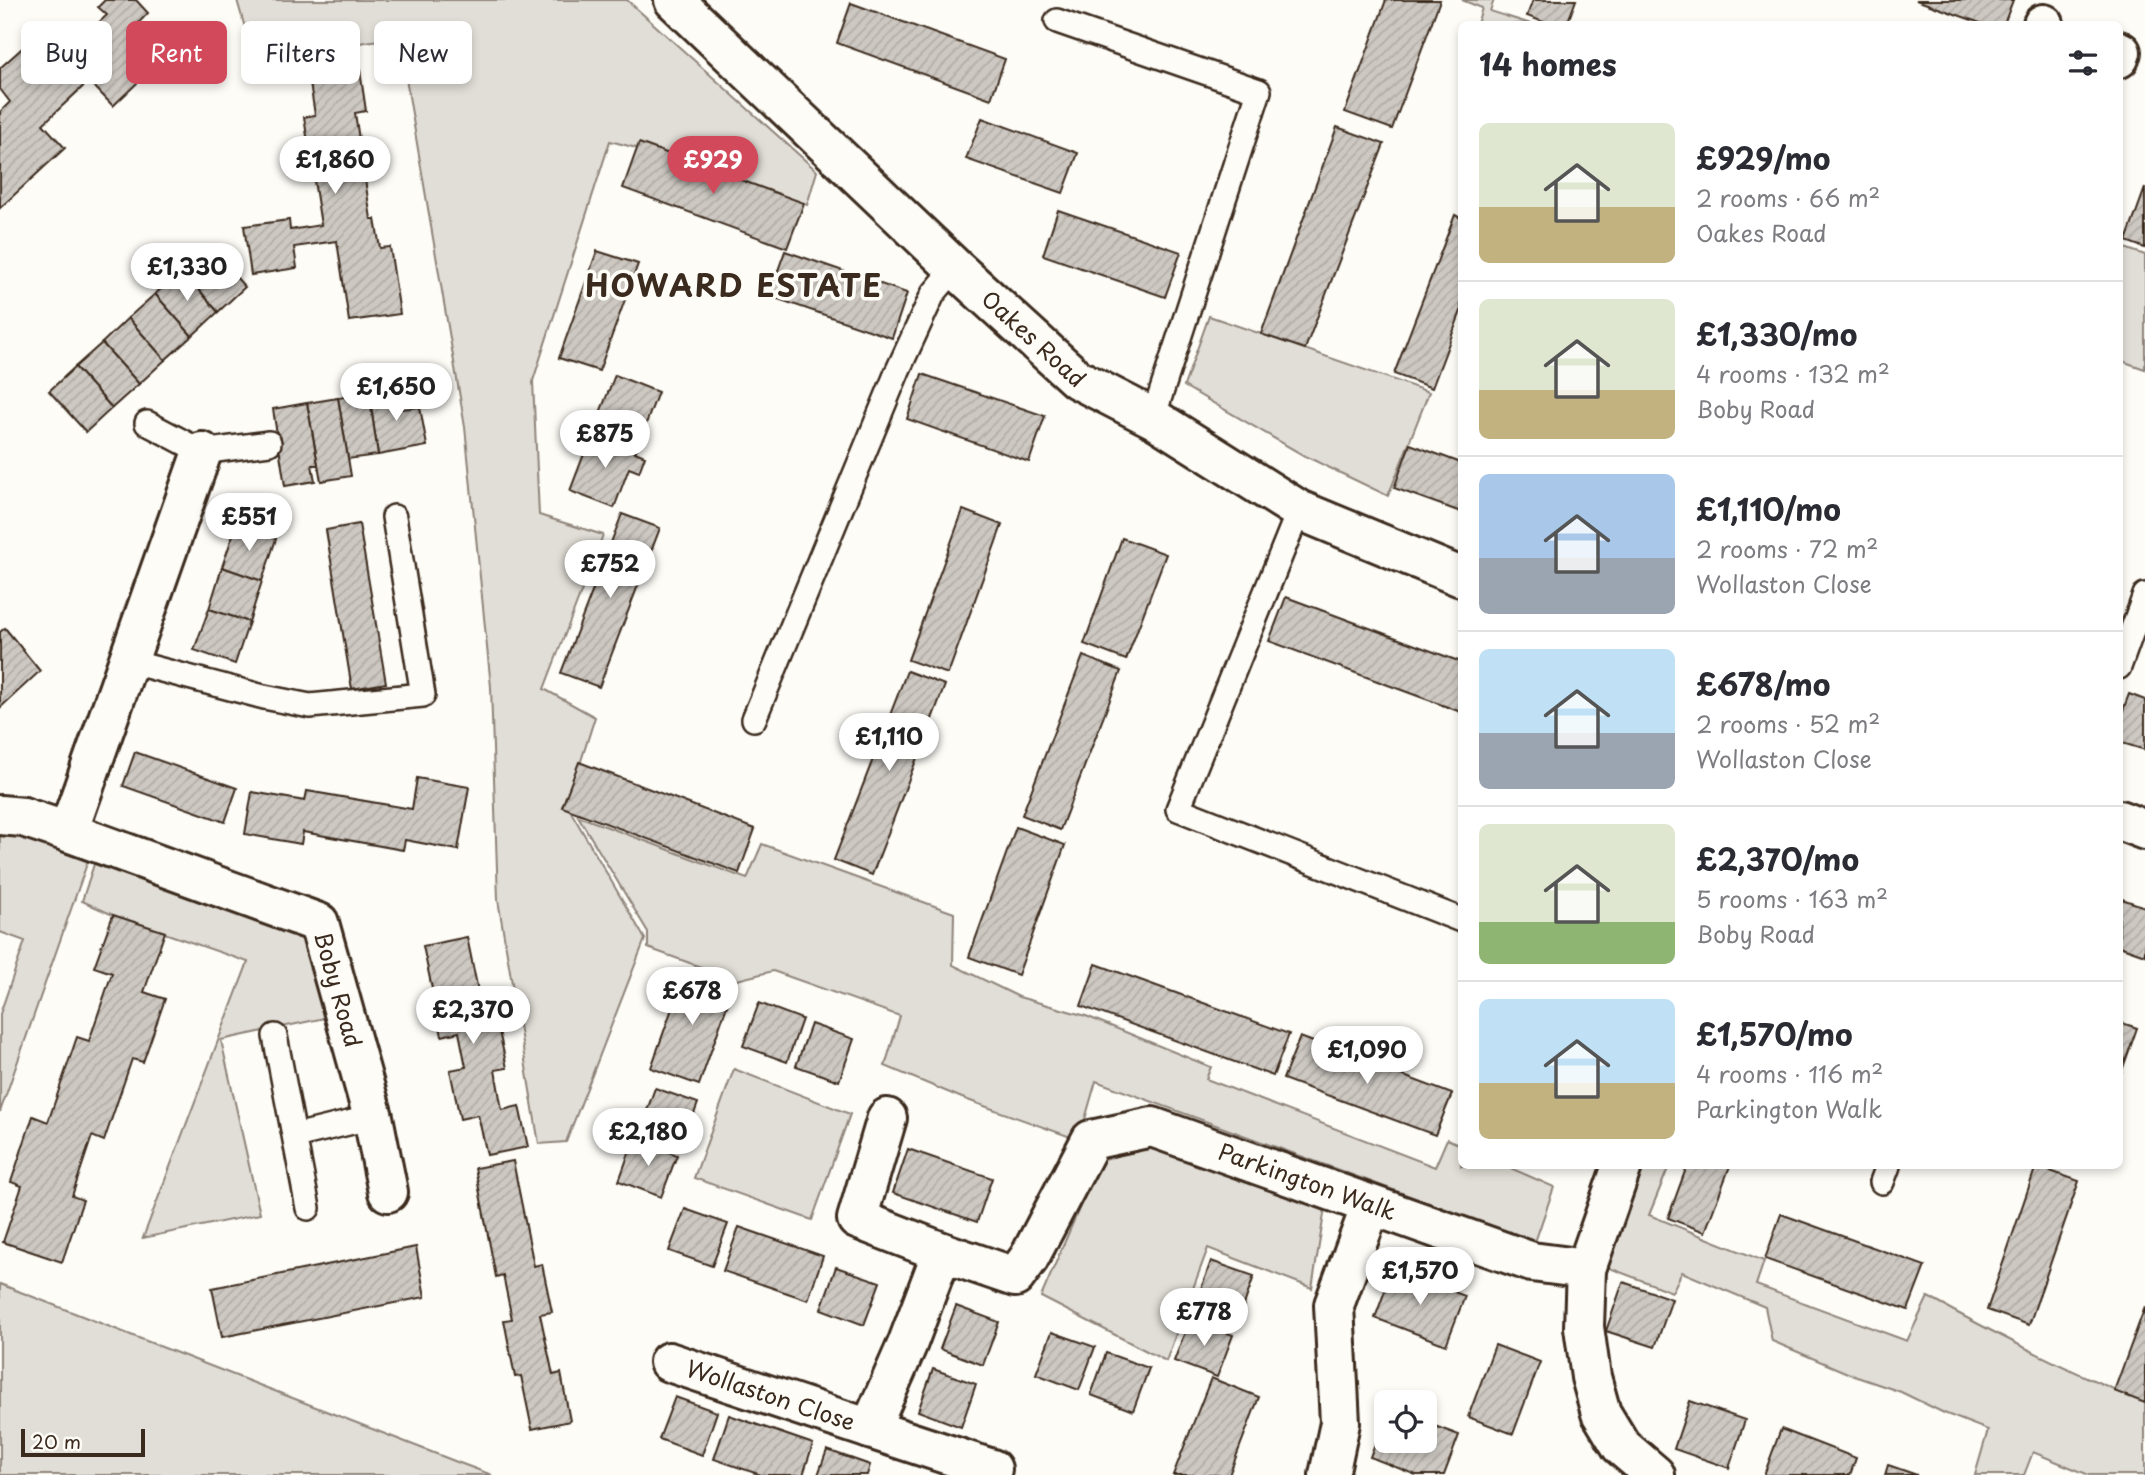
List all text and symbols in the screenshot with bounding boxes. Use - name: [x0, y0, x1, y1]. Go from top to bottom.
- chip: Buy: [21, 21, 112, 84]
- chip: Rent: [126, 21, 227, 84]
- chip: Filters: [241, 21, 360, 84]
- chip: New: [374, 21, 472, 84]
- text: 14 homes: [1479, 41, 1617, 86]
- icon: filters: [2064, 44, 2102, 82]
- text: £929/mo: [1696, 135, 1830, 180]
- pin: £1,860: [278, 136, 392, 196]
- pin: £929: [672, 136, 754, 196]
- text: £1,860: [295, 141, 375, 176]
- text: £929: [683, 141, 743, 176]
- icon: home: [1535, 151, 1619, 235]
- text: 2 rooms · 66 m²: [1696, 180, 1880, 215]
- text: Oakes Road: [1696, 215, 1827, 250]
- pin: £1,330: [130, 244, 244, 303]
- text: £1,330: [147, 248, 227, 283]
- district label: HOWARD ESTATE: [585, 262, 883, 307]
- street label: Oakes Road: [974, 281, 1094, 395]
- text: £1,330/mo: [1696, 311, 1857, 356]
- icon: home: [1535, 327, 1619, 411]
- text: 4 rooms · 132 m²: [1696, 356, 1890, 391]
- pin: £1,650: [339, 364, 453, 423]
- text: £1,650: [356, 368, 436, 403]
- text: Boby Road: [1696, 391, 1815, 426]
- pin: £875: [564, 410, 646, 470]
- text: £875: [576, 415, 634, 450]
- text: £1,110/mo: [1696, 486, 1841, 531]
- pin: £551: [208, 494, 290, 553]
- text: £551: [221, 498, 277, 533]
- icon: home: [1535, 502, 1619, 586]
- text: 2 rooms · 72 m²: [1696, 531, 1878, 566]
- pin: £752: [569, 540, 651, 600]
- text: £752: [580, 545, 640, 580]
- text: Wollaston Close: [1696, 566, 1872, 601]
- text: £678/mo: [1696, 661, 1831, 706]
- icon: home: [1535, 677, 1619, 761]
- text: 2 rooms · 52 m²: [1696, 706, 1880, 741]
- pin: £1,110: [832, 714, 946, 773]
- text: £1,110: [855, 718, 923, 753]
- text: Wollaston Close: [1696, 741, 1872, 776]
- text: £2,370/mo: [1696, 836, 1859, 881]
- icon: home: [1535, 852, 1619, 936]
- text: 5 rooms · 163 m²: [1696, 881, 1888, 916]
- text: Boby Road: [1696, 916, 1815, 951]
- street label: Boby Road: [306, 927, 372, 1051]
- pin: £678: [651, 968, 733, 1027]
- text: £678: [662, 972, 722, 1007]
- pin: £2,370: [416, 986, 530, 1046]
- text: £2,370: [432, 991, 514, 1026]
- text: £1,570/mo: [1696, 1011, 1853, 1056]
- pin: £1,090: [1310, 1026, 1424, 1086]
- icon: home: [1535, 1027, 1619, 1111]
- text: £1,090: [1327, 1031, 1407, 1066]
- text: 4 rooms · 116 m²: [1696, 1056, 1883, 1091]
- text: Parkington Walk: [1696, 1091, 1882, 1126]
- pin: £2,180: [591, 1108, 705, 1168]
- text: £2,180: [608, 1113, 688, 1148]
- street label: Parkington Walk: [1214, 1133, 1401, 1228]
- pin: £1,570: [1363, 1248, 1477, 1307]
- text: £1,570: [1382, 1252, 1458, 1287]
- pin: £778: [1163, 1288, 1245, 1348]
- text: £778: [1176, 1293, 1232, 1328]
- street label: Wollaston Close: [682, 1350, 860, 1439]
- map controls: [1374, 1390, 1437, 1453]
- button: locate: [1374, 1390, 1437, 1453]
- scale bar: [21, 1426, 145, 1458]
- text: 20 m: [32, 1427, 81, 1455]

